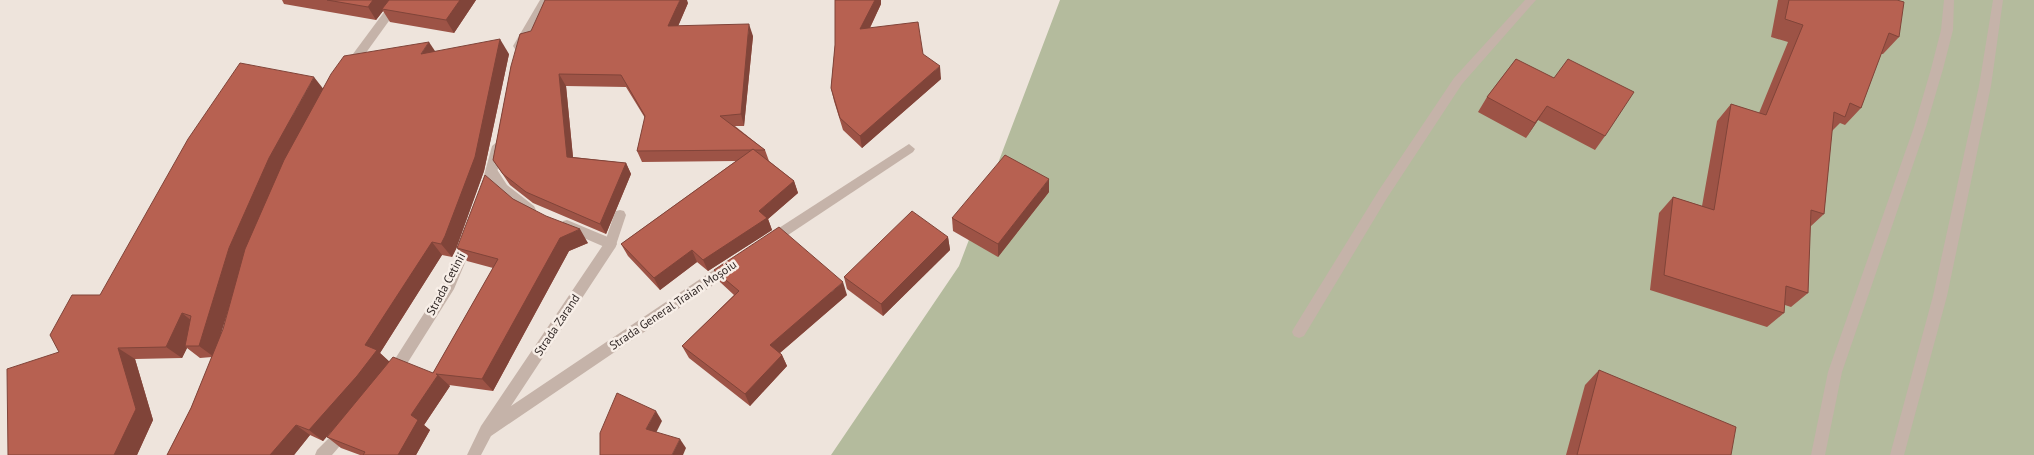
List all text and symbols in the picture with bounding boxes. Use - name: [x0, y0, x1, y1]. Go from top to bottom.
- street label: Strada Cetinii: [423, 250, 468, 318]
- street label: Strada General Traian Moșoiu: [606, 256, 739, 353]
- street label: Strada Zarand: [530, 291, 583, 358]

